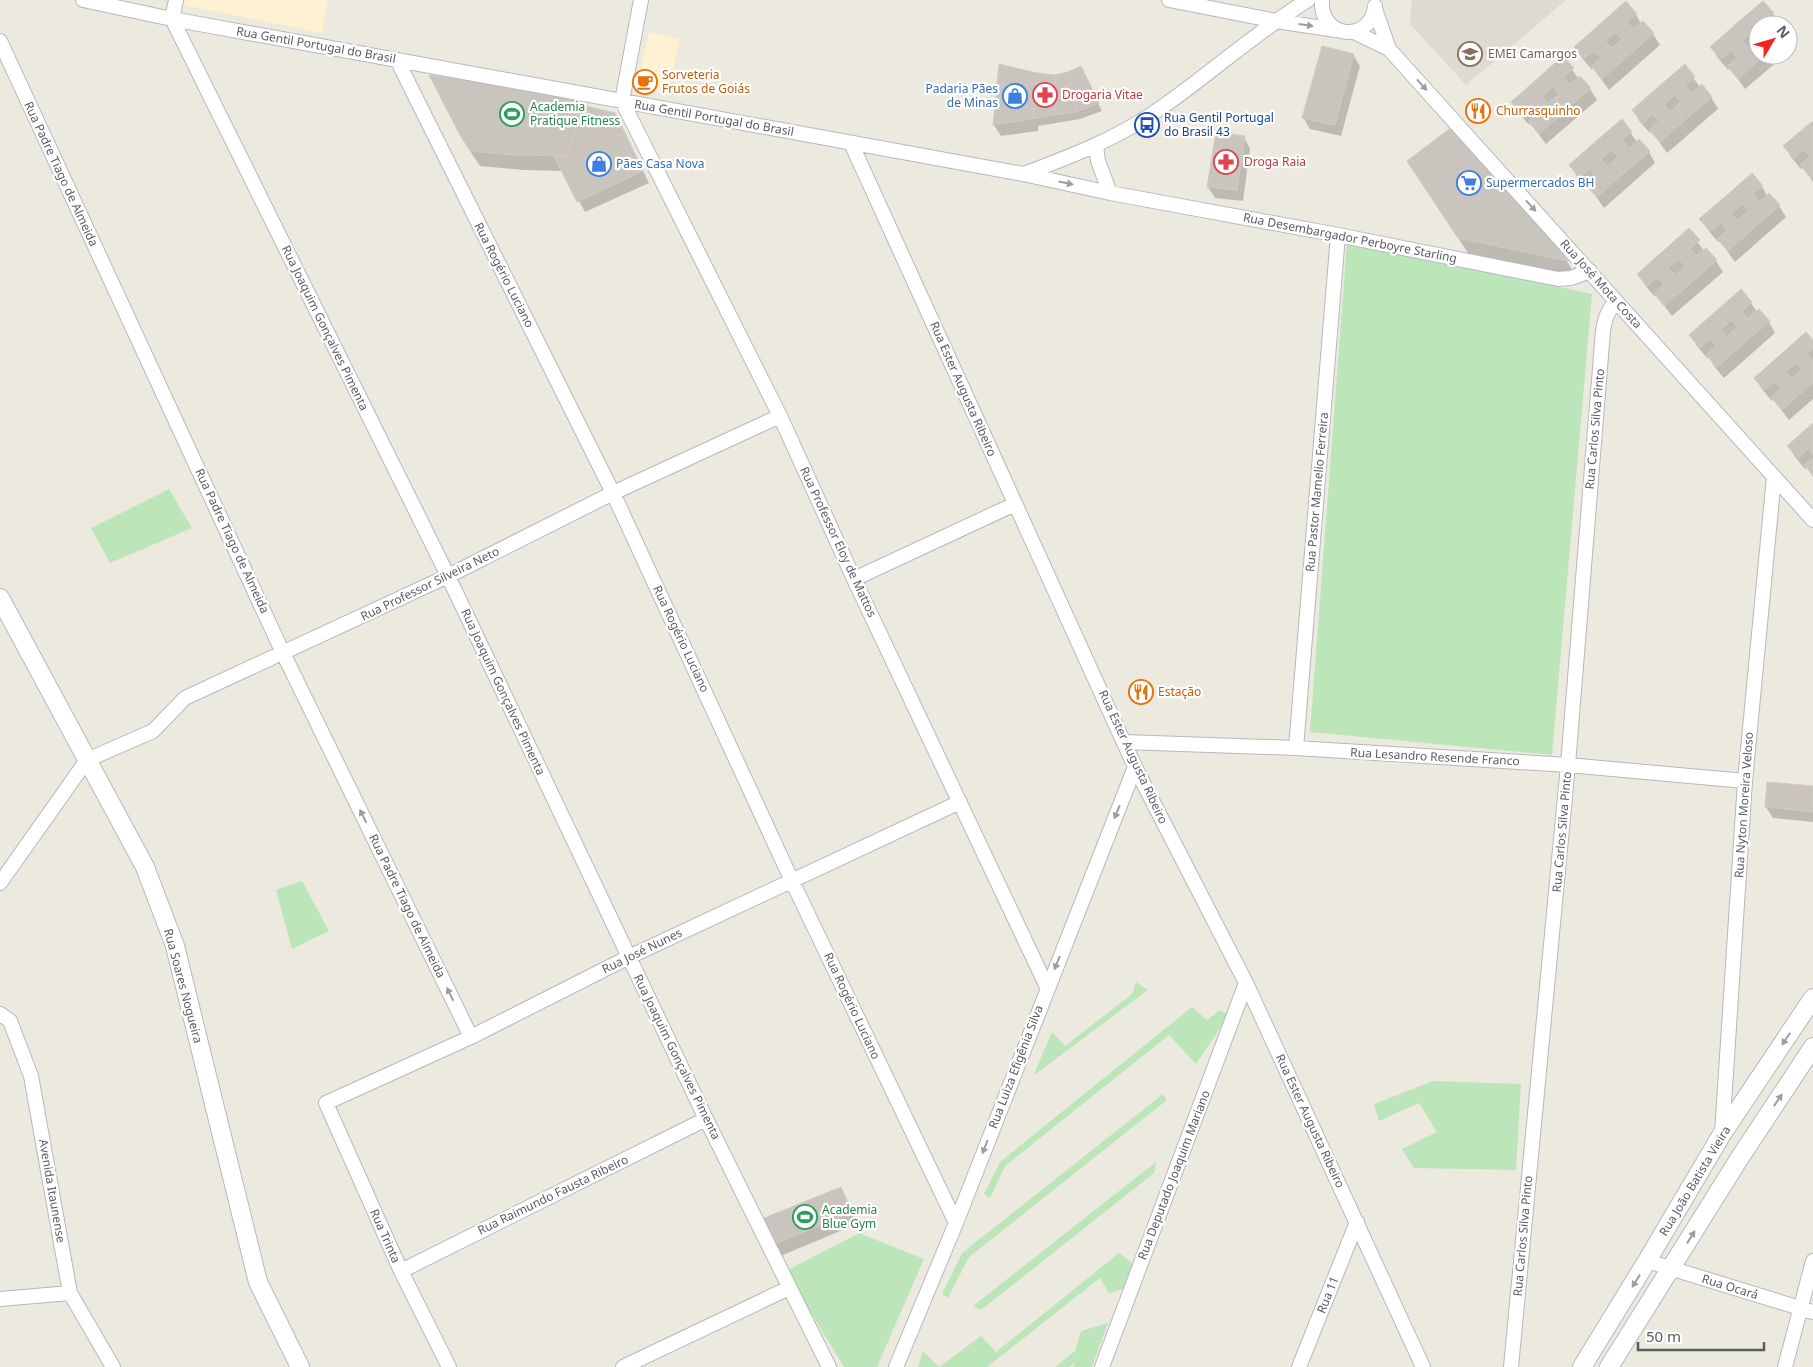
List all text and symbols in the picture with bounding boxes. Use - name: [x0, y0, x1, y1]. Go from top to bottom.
- north arrow: [1748, 15, 1798, 65]
- text: N: [1773, 21, 1795, 42]
- street label: Rua Gentil Portugal do Brasil: [235, 22, 397, 67]
- one-way arrow: [1298, 22, 1314, 30]
- school or university icon: EMEI Camargos: [1457, 41, 1483, 67]
- place label: EMEI Camargos: [1488, 45, 1577, 62]
- place label: Sorveteria Frutos de Goiás: [662, 66, 750, 97]
- cafe icon: Sorveteria Frutos de Goiás: [632, 69, 658, 95]
- one-way arrow: [1416, 78, 1428, 90]
- place label: Padaria Pães de Minas: [925, 80, 998, 111]
- pharmacy icon: Drogaria Vitae: [1032, 82, 1058, 108]
- shop icon: Padaria Pães de Minas: [1002, 83, 1028, 109]
- place label: Drogaria Vitae: [1062, 86, 1143, 103]
- street label: Rua Gentil Portugal do Brasil: [633, 95, 795, 140]
- place label: Academia Pratique Fitness: [530, 98, 620, 129]
- restaurant icon: Churrasquinho: [1465, 98, 1491, 124]
- street label: Rua Padre Tiago de Almeida: [20, 99, 103, 249]
- sports icon: Academia Pratique Fitness: [499, 101, 525, 127]
- place label: Churrasquinho: [1496, 102, 1581, 119]
- place label: Rua Gentil Portugal do Brasil 43: [1164, 109, 1274, 140]
- bus stop icon: Rua Gentil Portugal do Brasil 43: [1134, 112, 1160, 138]
- pharmacy icon: Droga Raia: [1213, 149, 1239, 175]
- shop icon: Pães Casa Nova: [586, 151, 612, 177]
- place label: Droga Raia: [1244, 153, 1306, 170]
- place label: Pães Casa Nova: [616, 155, 705, 172]
- supermarket icon: Supermercados BH: [1456, 170, 1482, 196]
- place label: Supermercados BH: [1486, 174, 1595, 191]
- one-way arrow: [1059, 180, 1075, 188]
- one-way arrow: [1525, 199, 1537, 211]
- street label: Rua Desembargador Perboyre Starling: [1242, 208, 1458, 267]
- street label: Rua Rogério Luciano: [471, 219, 538, 330]
- street label: Rua José Mota Costa: [1557, 235, 1646, 332]
- street label: Rua Joaquim Gonçalves Pimenta: [278, 242, 373, 413]
- street label: Rua Ester Augusta Ribeiro: [926, 319, 1001, 459]
- street label: Rua Carlos Silva Pinto: [1581, 368, 1608, 490]
- street label: Rua Pastor Mamelio Ferreira: [1301, 411, 1332, 573]
- street label: Rua Professor Eloy de Mattos: [796, 464, 881, 620]
- street label: Rua Padre Tiago de Almeida: [191, 466, 274, 616]
- street label: Rua Professor Silveira Neto: [358, 542, 502, 625]
- street label: Rua Rogério Luciano: [649, 583, 714, 695]
- street label: Rua Joaquim Gonçalves Pimenta: [457, 606, 550, 778]
- restaurant icon: Estação: [1128, 679, 1154, 705]
- place label: Estação: [1158, 683, 1201, 700]
- street label: Rua Ester Augusta Ribeiro: [1095, 687, 1172, 827]
- street label: Rua Nyton Moreira Veloso: [1730, 731, 1757, 879]
- street label: Rua Lesandro Resende Franco: [1350, 744, 1520, 769]
- street label: Rua Carlos Silva Pinto: [1548, 771, 1575, 893]
- one-way arrow: [1113, 805, 1121, 820]
- one-way arrow: [359, 809, 367, 823]
- street label: Rua Padre Tiago de Almeida: [365, 831, 450, 981]
- street label: Rua José Nunes: [599, 924, 685, 977]
- street label: Rua Soares Nogueira: [160, 927, 207, 1045]
- street label: Rua Rogério Luciano: [820, 950, 885, 1062]
- one-way arrow: [1053, 956, 1061, 971]
- street label: Rua Joaquim Gonçalves Pimenta: [630, 971, 725, 1142]
- one-way arrow: [446, 986, 454, 1001]
- street label: Rua Luiza Efigênia Silva: [984, 1003, 1047, 1131]
- one-way arrow: [1781, 1032, 1791, 1045]
- street label: Rua Ester Augusta Ribeiro: [1272, 1051, 1349, 1191]
- street label: Rua Deputado Joaquim Mariano: [1133, 1088, 1214, 1262]
- one-way arrow: [1773, 1093, 1783, 1107]
- street label: Rua João Batista Vieira: [1655, 1122, 1734, 1239]
- street label: Avenida Itaunense: [35, 1138, 70, 1244]
- one-way arrow: [981, 1139, 988, 1154]
- street label: Rua Raimundo Fausta Ribeiro: [474, 1151, 631, 1239]
- street label: Rua Carlos Silva Pinto: [1509, 1175, 1536, 1297]
- place label: Academia Blue Gym: [822, 1201, 877, 1232]
- sports icon: Academia Blue Gym: [792, 1204, 818, 1230]
- street label: Rua Trinta: [366, 1206, 405, 1265]
- one-way arrow: [1686, 1230, 1695, 1244]
- street label: Rua Ocará: [1700, 1270, 1760, 1303]
- street label: Rua 11: [1312, 1274, 1343, 1316]
- one-way arrow: [1631, 1274, 1640, 1287]
- scale bar: [1638, 1320, 1764, 1352]
- text: 50 m: [1646, 1326, 1681, 1346]

